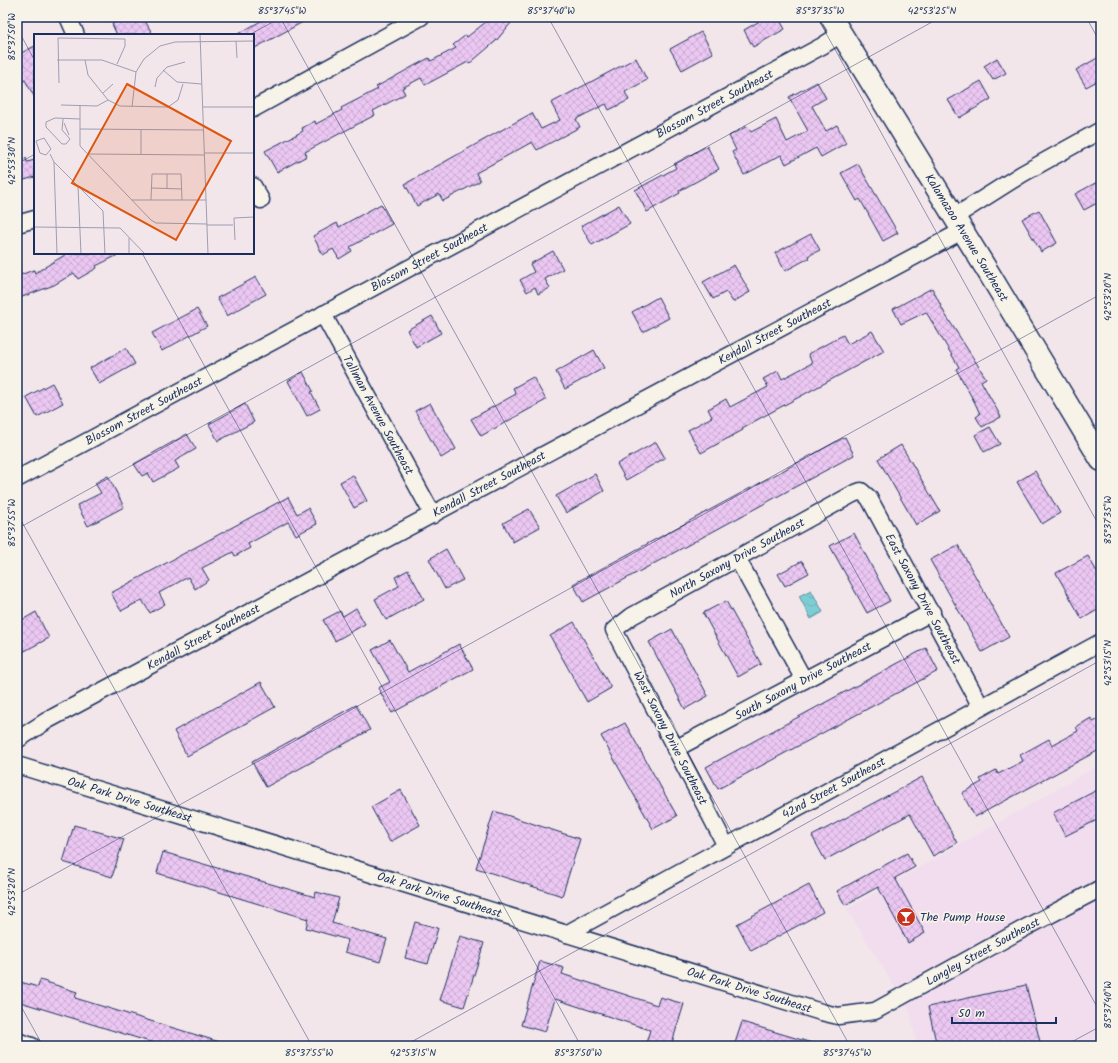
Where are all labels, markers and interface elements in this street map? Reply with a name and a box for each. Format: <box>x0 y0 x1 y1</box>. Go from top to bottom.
text: 85°37'45"W <box>258 3 306 19</box>
text: 85°37'40"W <box>527 3 575 19</box>
text: 85°37'35"W <box>796 3 845 19</box>
text: 42°53'25"N <box>908 3 956 19</box>
text: 85°37'50"W <box>4 13 20 61</box>
inset map <box>34 34 254 254</box>
street label: Blossom Street Southeast <box>652 64 777 143</box>
text: 42°53'30"N <box>4 137 20 185</box>
street label: Kalamazoo Avenue Southeast <box>920 170 1014 306</box>
street label: Blossom Street Southeast <box>367 218 492 297</box>
text: 42°53'20"N <box>1100 273 1116 321</box>
street label: Kendall Street Southeast <box>715 293 835 369</box>
street label: Tallman Avenue Southeast <box>338 352 419 479</box>
street label: Blossom Street Southeast <box>82 371 206 450</box>
street label: Kendall Street Southeast <box>429 446 549 522</box>
text: 85°37'35"W <box>1100 495 1116 544</box>
text: 85°37'55"W <box>4 499 20 547</box>
street label: North Saxony Drive Southeast <box>666 513 809 603</box>
street label: East Saxony Drive Southeast <box>880 530 966 668</box>
street label: Kendall Street Southeast <box>143 599 264 675</box>
street label: South Saxony Drive Southeast <box>731 636 875 725</box>
text: 42°53'15"N <box>1100 640 1116 686</box>
street label: West Saxony Drive Southeast <box>628 668 712 809</box>
street label: 42nd Street Southeast <box>778 752 889 824</box>
street label: Oak Park Drive Southeast <box>65 772 195 828</box>
street label: Oak Park Drive Southeast <box>375 867 505 923</box>
text: 42°53'20"N <box>4 868 20 916</box>
bar icon: The Pump House <box>895 906 917 928</box>
place label: The Pump House <box>920 908 1006 927</box>
street label: Langley Street Southeast <box>922 912 1044 991</box>
street label: Oak Park Drive Southeast <box>685 962 814 1018</box>
text: 85°37'40"W <box>1100 981 1116 1029</box>
scale bar <box>952 999 1056 1025</box>
text: 50 m <box>958 1004 985 1023</box>
text: 85°37'55"W <box>285 1045 333 1061</box>
text: 42°53'15"N <box>390 1045 436 1061</box>
text: 85°37'50"W <box>554 1045 602 1061</box>
text: 85°37'45"W <box>823 1045 871 1061</box>

